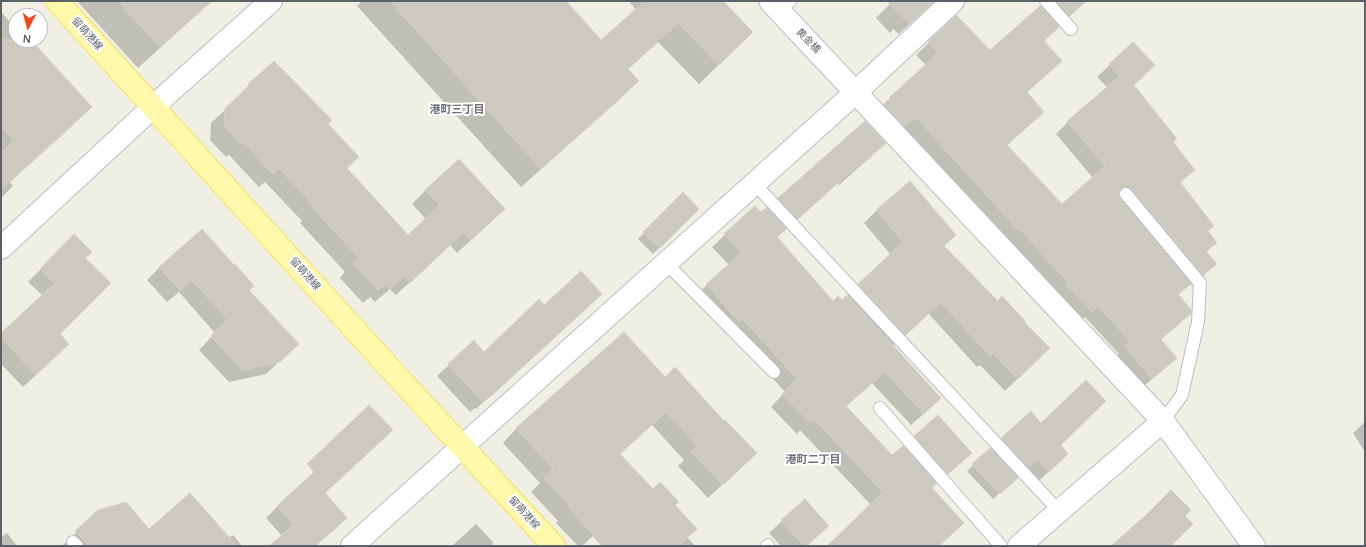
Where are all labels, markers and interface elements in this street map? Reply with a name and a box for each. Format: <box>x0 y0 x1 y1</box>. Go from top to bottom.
north arrow <box>8 8 48 48</box>
street label: 留萌港線 <box>69 15 105 53</box>
street label: 黄金橋 <box>793 26 823 56</box>
text: N <box>22 32 32 47</box>
district label: 港町三丁目 <box>430 103 484 117</box>
street label: 留萌港線 <box>287 255 323 293</box>
district label: 港町二丁目 <box>786 453 840 467</box>
street label: 留萌港線 <box>506 494 542 532</box>

